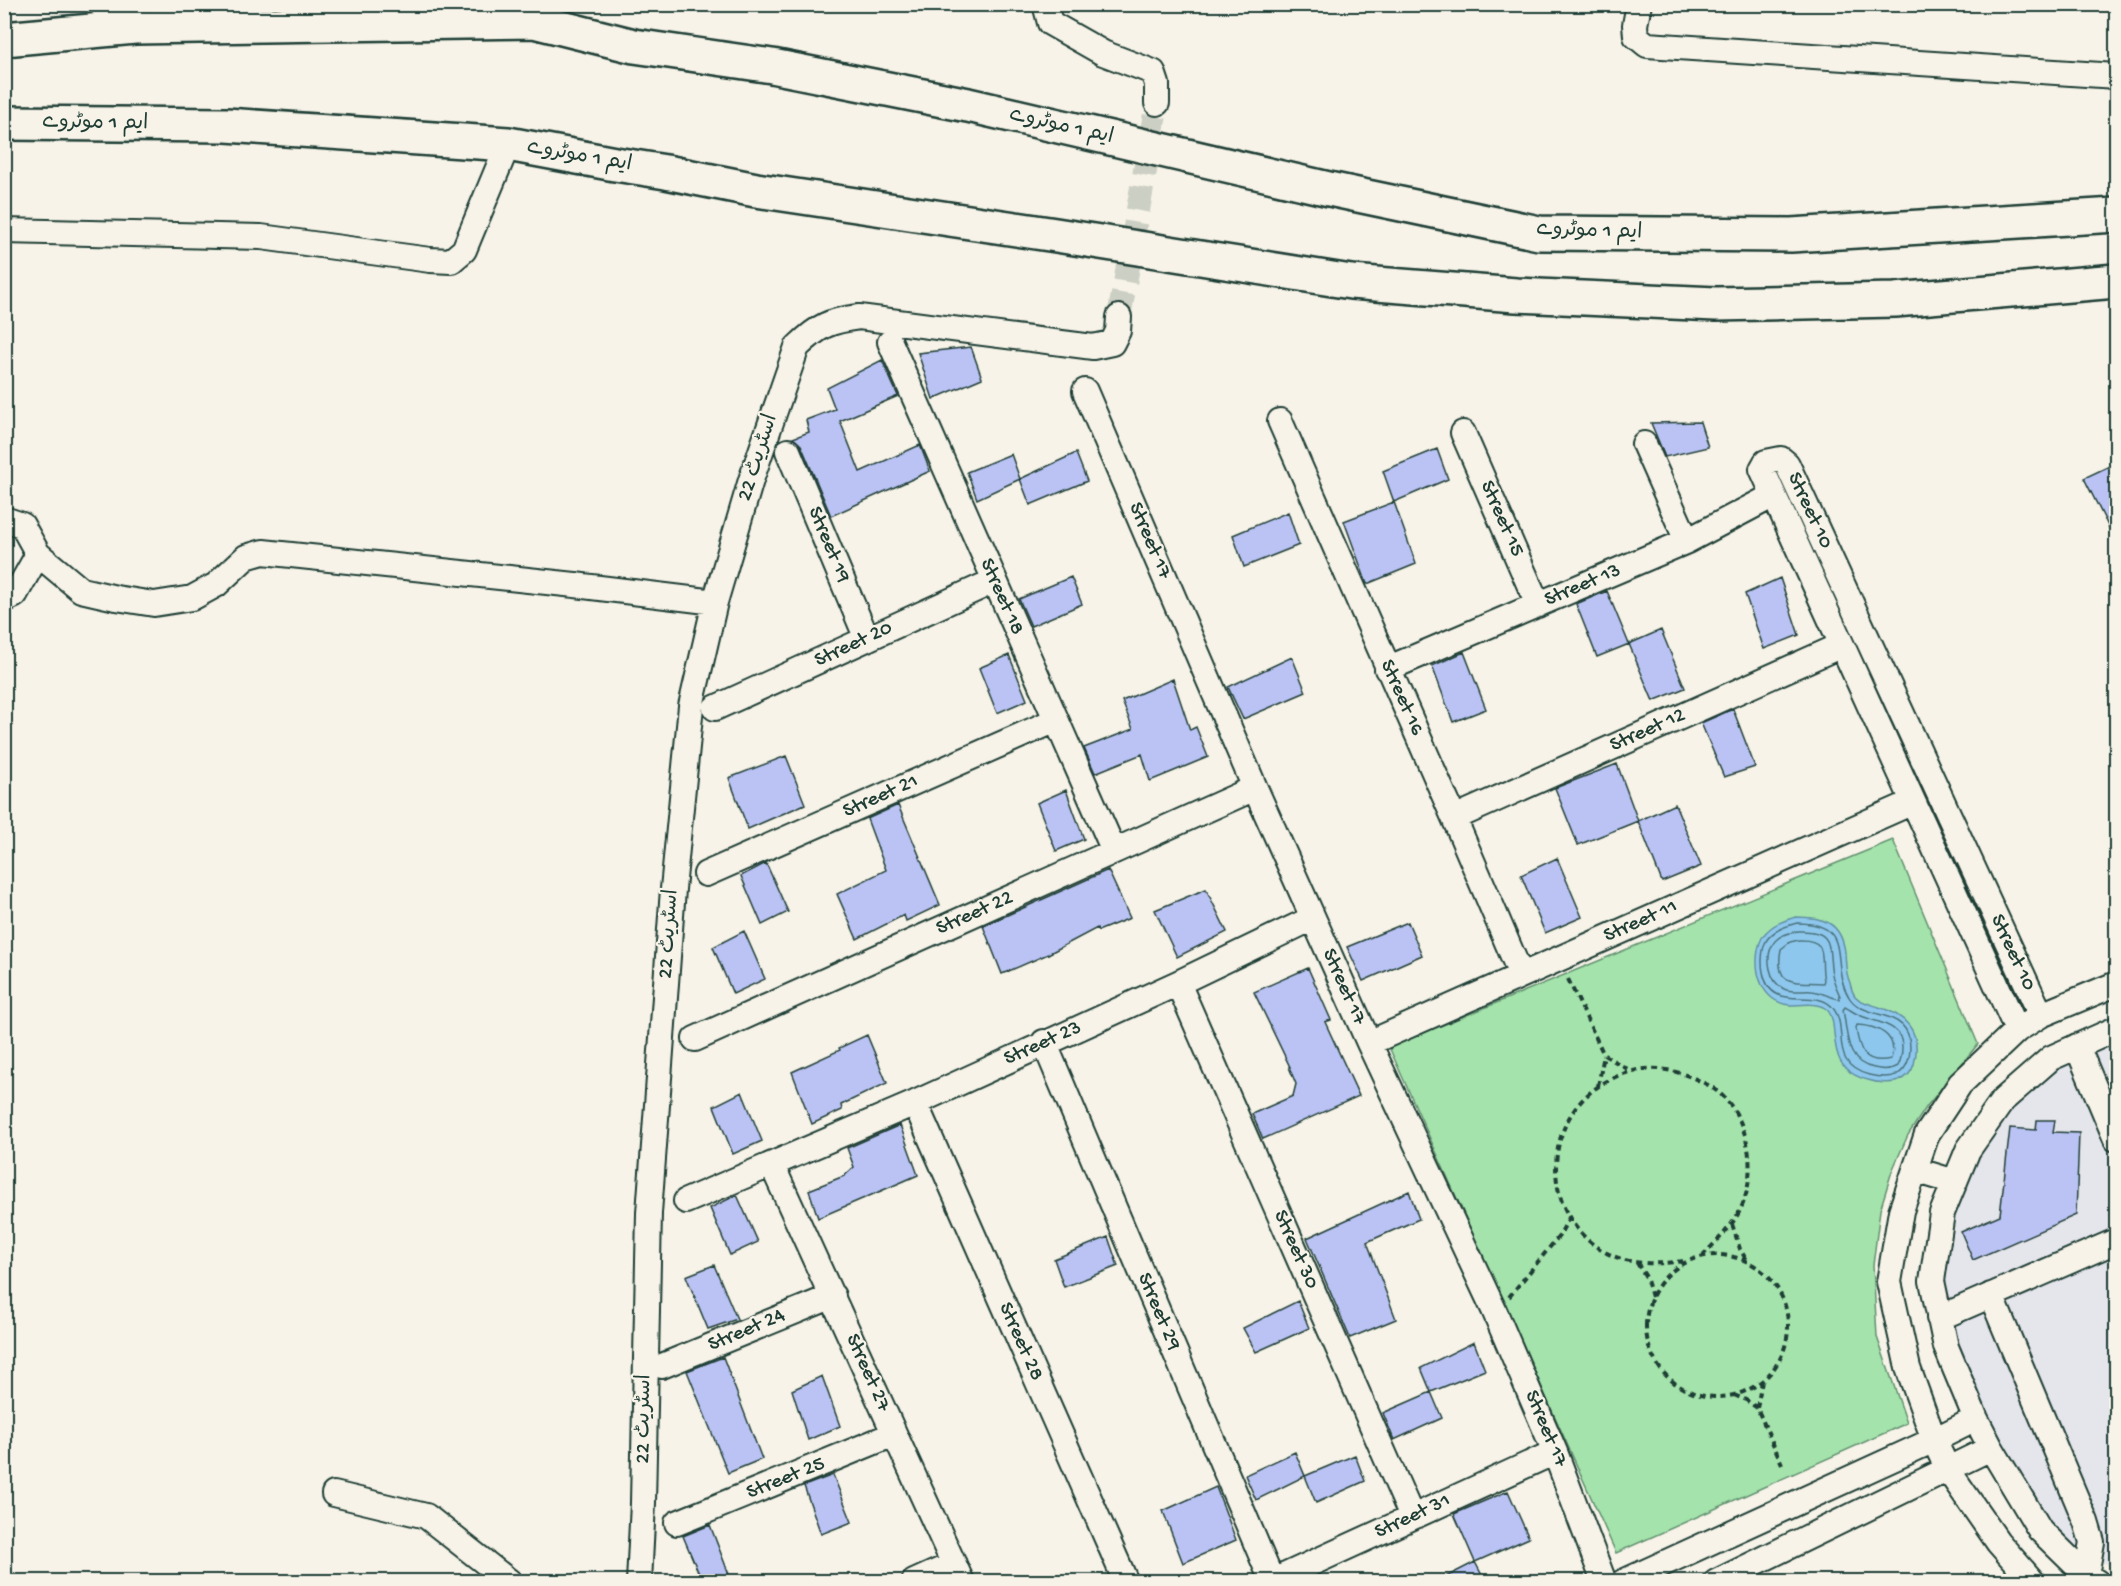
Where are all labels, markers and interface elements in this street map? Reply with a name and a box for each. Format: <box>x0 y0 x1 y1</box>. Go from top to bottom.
street label: ایم 1 موٹروے <box>1006 103 1116 151</box>
street label: ایم 1 موٹروے <box>42 111 148 137</box>
street label: ایم 1 موٹروے <box>524 135 634 179</box>
street label: ایم 1 موٹروے <box>1535 218 1643 246</box>
street label: اسٹریٹ 22 <box>733 412 785 504</box>
street label: Street 10 <box>1780 469 1838 553</box>
street label: Street 15 <box>1473 477 1529 561</box>
street label: Street 17 <box>1122 499 1177 584</box>
street label: Street 19 <box>801 503 855 587</box>
street label: Street 18 <box>973 555 1029 639</box>
street label: Street 13 <box>1541 559 1625 613</box>
street label: Street 20 <box>811 616 897 674</box>
street label: Street 16 <box>1373 656 1429 740</box>
street label: Street 12 <box>1606 703 1690 759</box>
street label: Street 21 <box>839 769 923 825</box>
street label: Street 22 <box>933 886 1017 942</box>
street label: اسٹریٹ 22 <box>654 888 686 980</box>
street label: Street 11 <box>1600 895 1682 949</box>
street label: Street 10 <box>1983 911 2041 995</box>
street label: Street 17 <box>1315 945 1371 1030</box>
street label: Street 23 <box>1000 1016 1086 1072</box>
street label: Street 30 <box>1267 1207 1323 1293</box>
street label: Street 29 <box>1131 1269 1186 1355</box>
street label: Street 28 <box>992 1299 1048 1385</box>
street label: Street 24 <box>705 1304 789 1358</box>
street label: Street 27 <box>839 1330 896 1417</box>
street label: اسٹریٹ 22 <box>632 1374 658 1464</box>
street label: Street 17 <box>1518 1387 1573 1472</box>
street label: Street 25 <box>743 1452 829 1506</box>
street label: Street 31 <box>1371 1489 1455 1545</box>

